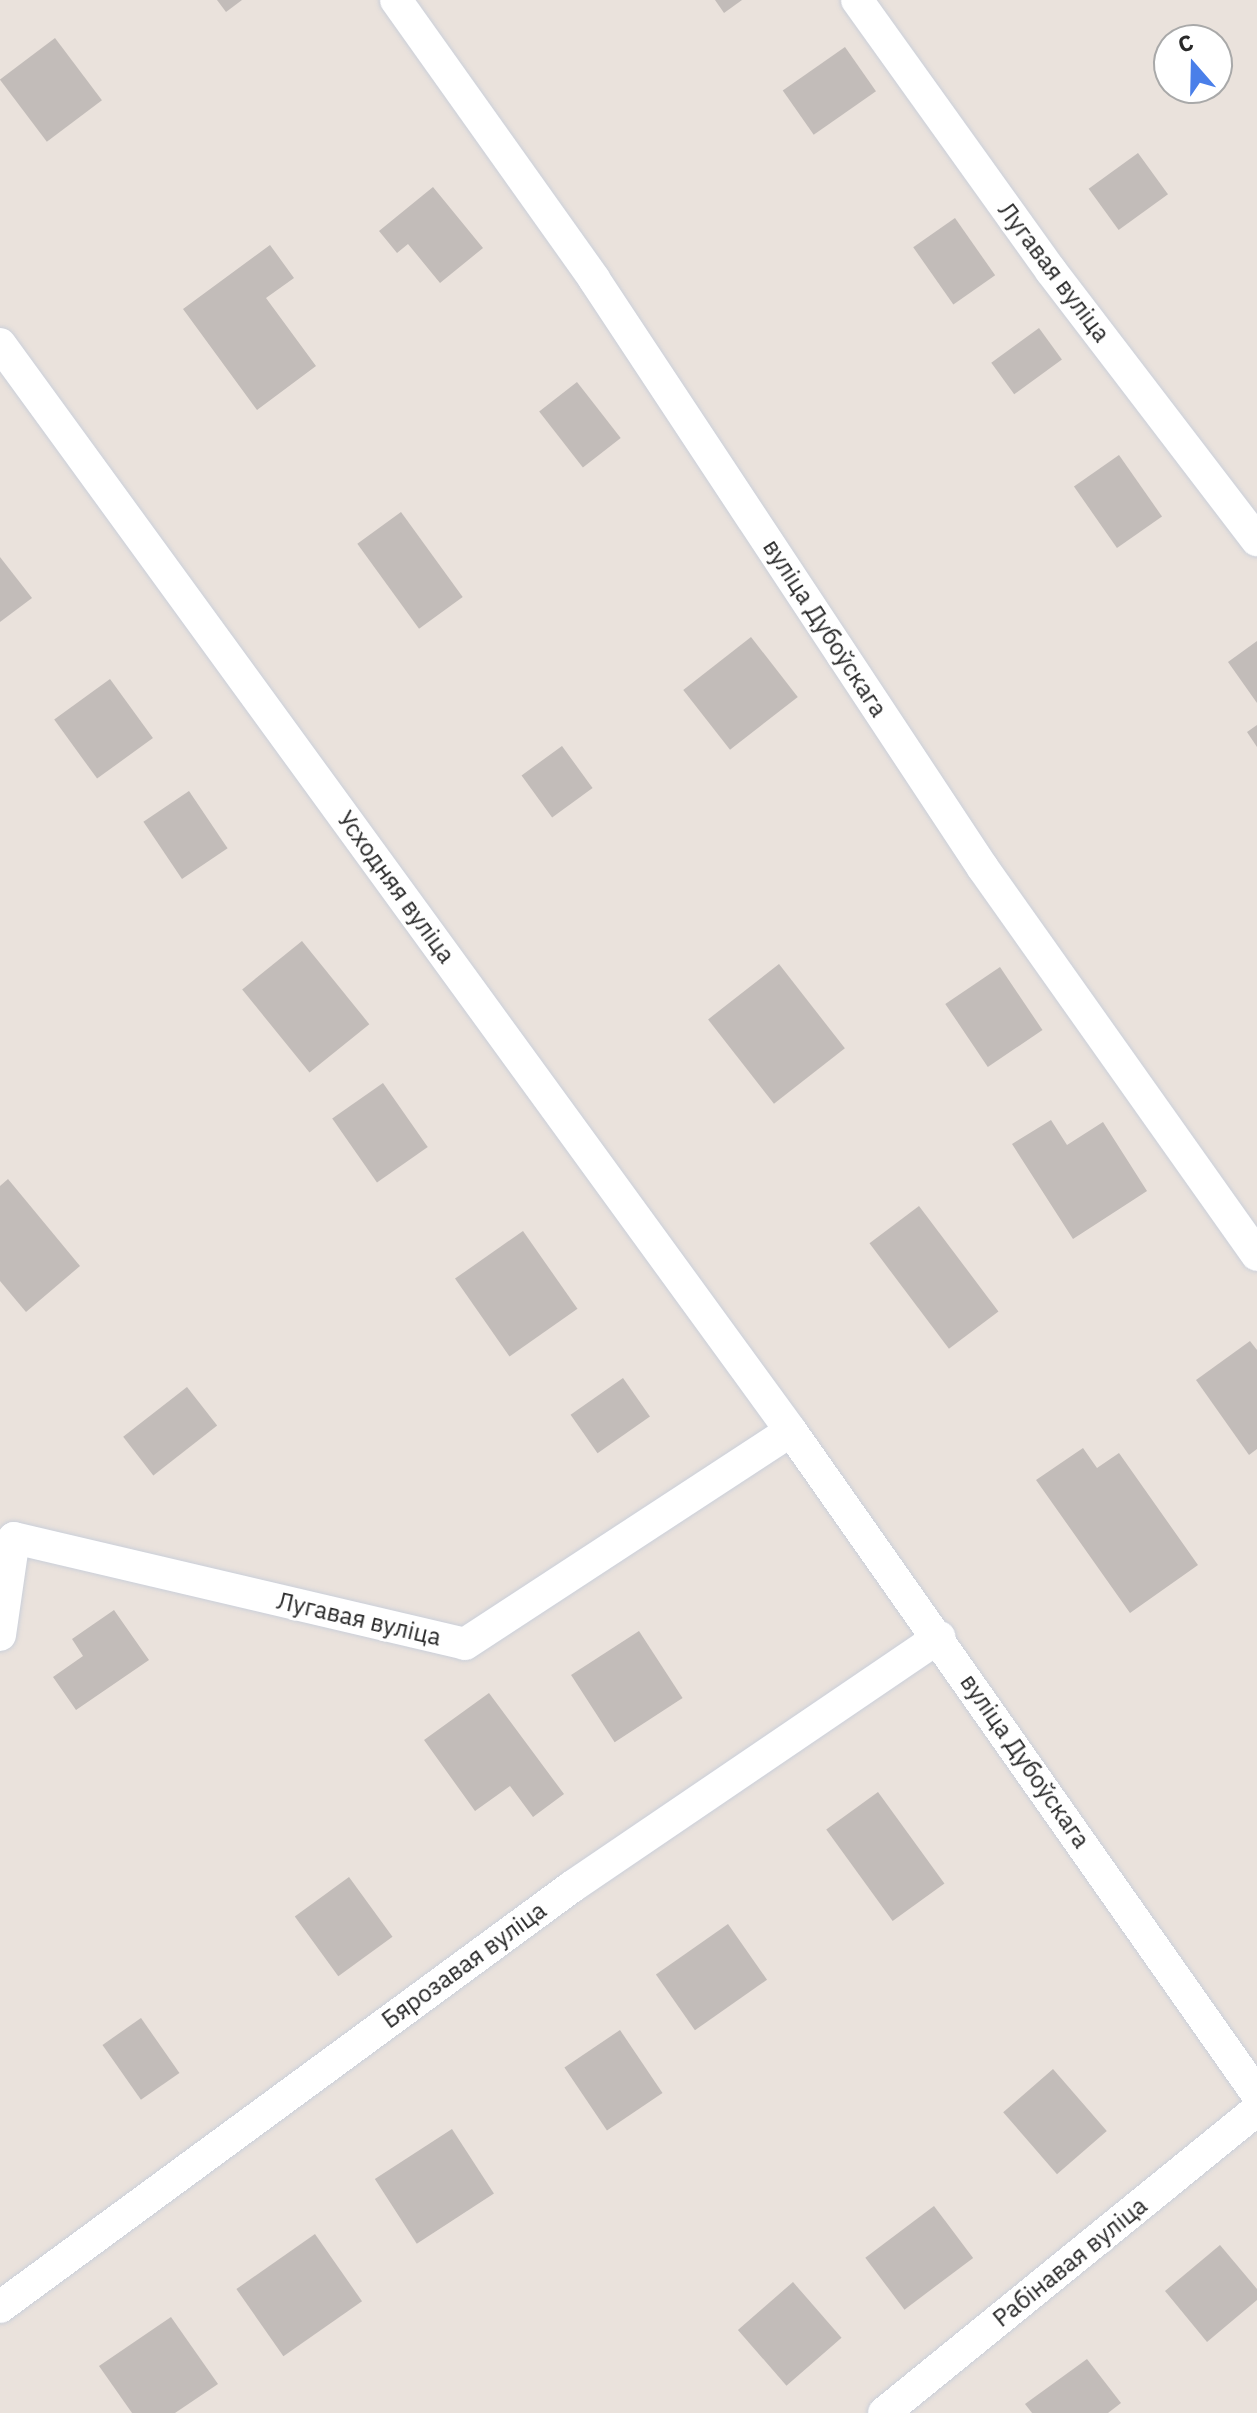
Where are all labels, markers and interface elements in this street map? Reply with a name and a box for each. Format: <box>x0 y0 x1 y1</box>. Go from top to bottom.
north arrow <box>1153 24 1233 104</box>
text: С <box>1174 27 1197 59</box>
street label: Лугавая вуліца <box>992 196 1116 348</box>
street label: вуліца Дубоўскага <box>757 534 893 722</box>
street label: Усходняя вуліца <box>331 805 461 969</box>
street label: Лугавая вуліца <box>274 1586 444 1652</box>
street label: вуліца Дубоўскага <box>954 1668 1096 1854</box>
street label: Бярозавая вуліца <box>376 1896 552 2034</box>
street label: Рабінавая вуліца <box>987 2191 1153 2333</box>

